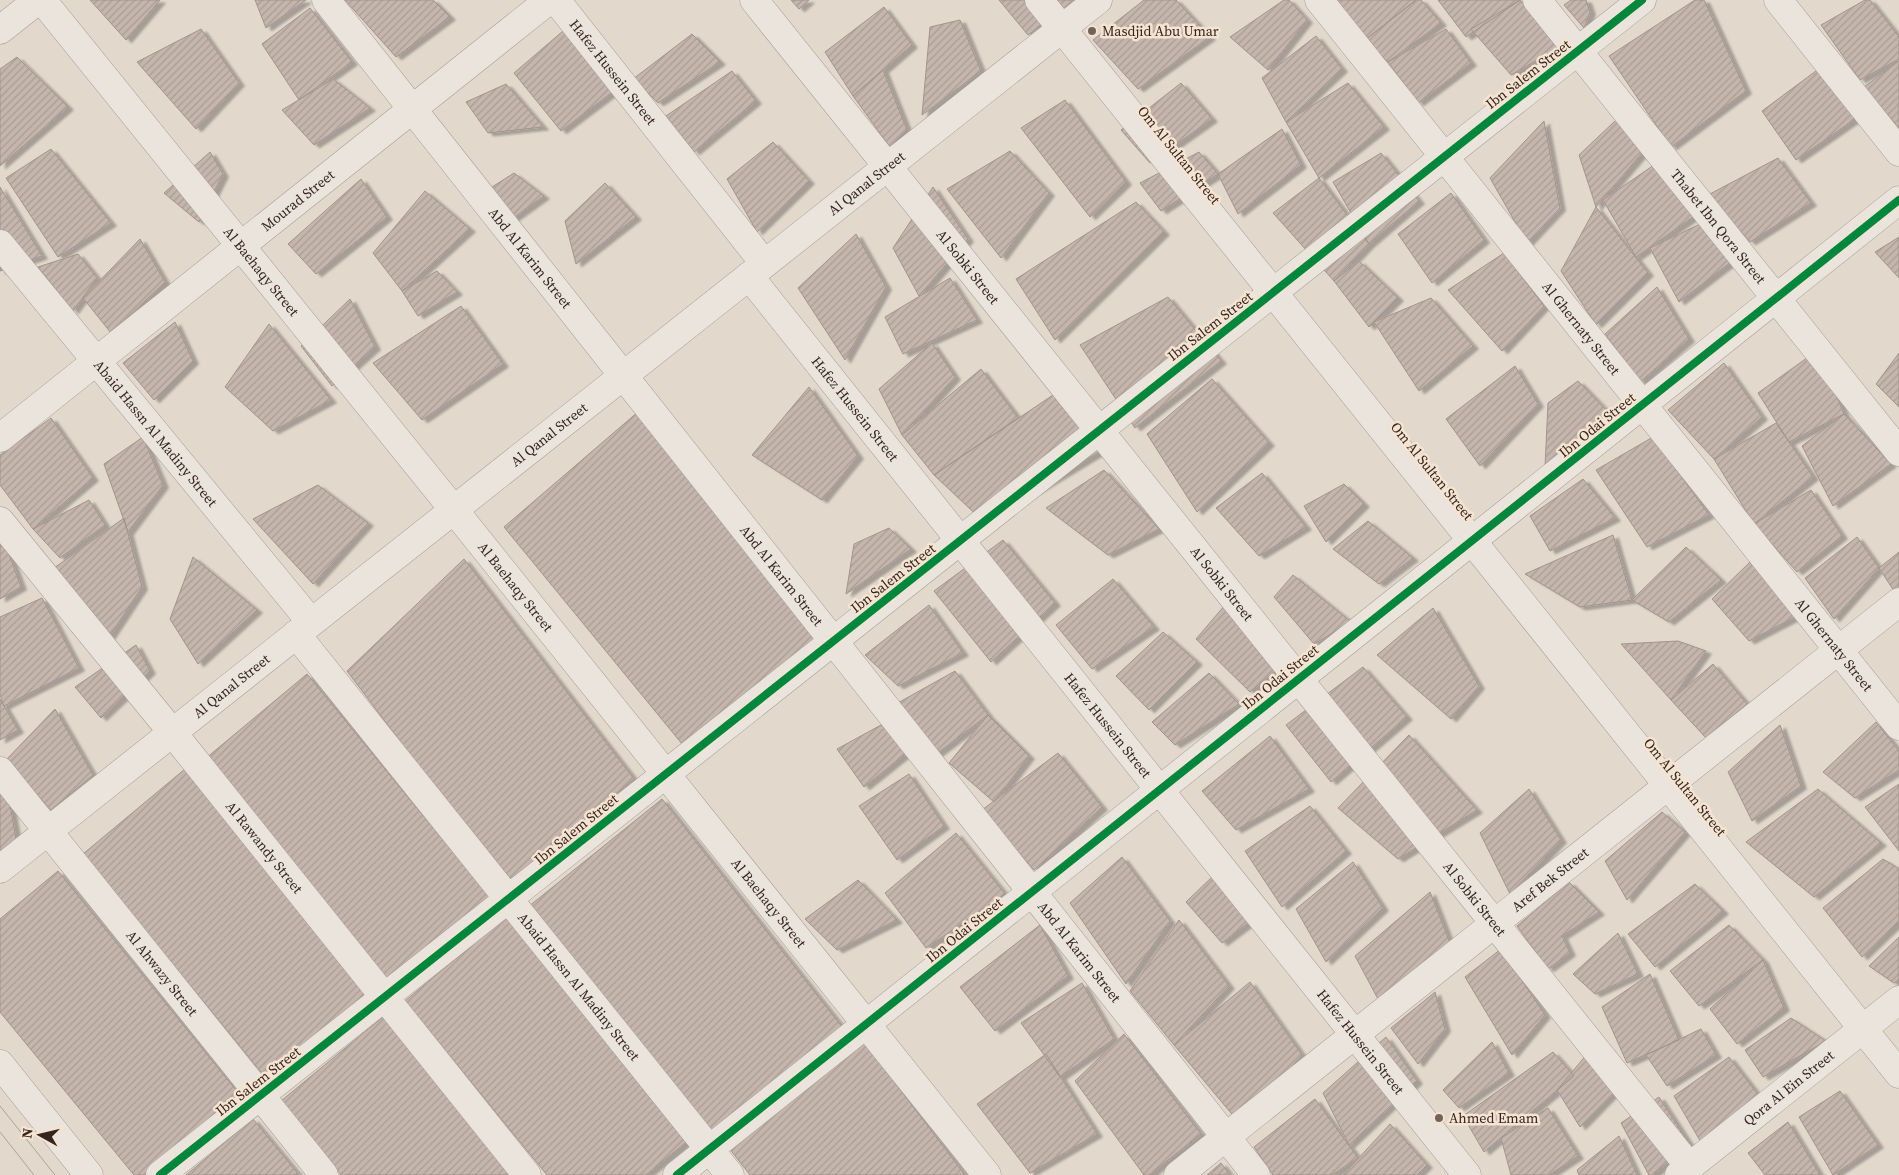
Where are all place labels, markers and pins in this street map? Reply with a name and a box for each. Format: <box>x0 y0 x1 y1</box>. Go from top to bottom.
place label: Masdjid Abu Umar <box>1102 21 1219 41</box>
marker: Masdjid Abu Umar <box>1086 25 1098 37</box>
place label: Ahmed Emam <box>1449 1108 1539 1128</box>
marker: Ahmed Emam <box>1433 1112 1445 1124</box>

